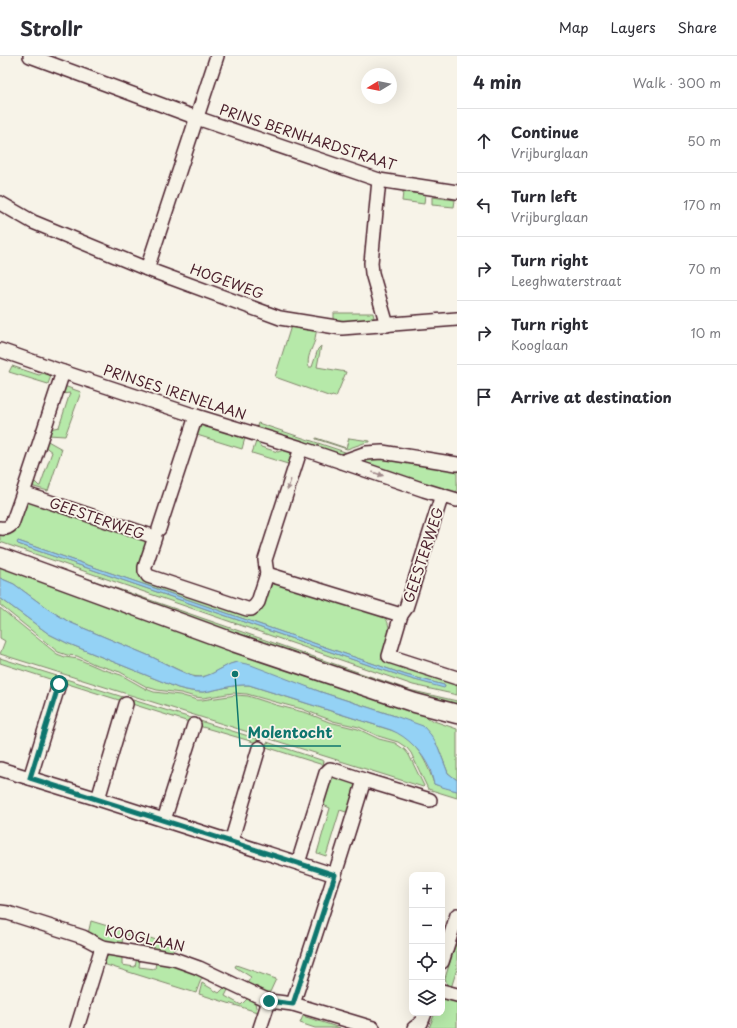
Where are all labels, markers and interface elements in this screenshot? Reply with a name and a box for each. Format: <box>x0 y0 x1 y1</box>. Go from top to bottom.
text: Strollr <box>20 14 83 42</box>
text: Map <box>559 17 589 38</box>
text: Layers <box>611 17 656 38</box>
text: Share <box>678 17 717 38</box>
north arrow <box>361 68 397 104</box>
text: 4 min <box>473 69 521 95</box>
text: Walk · 300 m <box>633 73 721 92</box>
street label: PRINS BERNHARDSTRAAT <box>217 98 399 176</box>
text: Continue <box>511 120 579 143</box>
icon: ahead <box>473 130 495 152</box>
text: 50 m <box>687 131 721 150</box>
text: Vrijburglaan <box>511 143 588 162</box>
text: Turn left <box>511 184 577 207</box>
icon: left <box>473 194 495 216</box>
text: 170 m <box>683 195 721 214</box>
text: Vrijburglaan <box>511 207 588 226</box>
text: Turn right <box>511 248 588 271</box>
street label: HOGEWEG <box>187 258 267 304</box>
icon: right <box>473 258 495 280</box>
text: 70 m <box>688 259 721 278</box>
text: Leeghwaterstraat <box>511 271 621 290</box>
text: Turn right <box>511 312 588 335</box>
icon: right <box>473 322 495 344</box>
text: 10 m <box>691 323 721 342</box>
text: Kooglaan <box>511 335 568 354</box>
street label: PRINSES IRENELAAN <box>101 359 249 425</box>
text: Arrive at destination <box>511 385 672 408</box>
icon: arrive <box>473 386 495 408</box>
one-way arrow <box>373 472 385 478</box>
one-way arrow <box>286 480 292 492</box>
street label: GEESTERWEG <box>46 492 148 544</box>
street label: GEESTERWEG <box>398 504 448 606</box>
route start <box>50 675 68 693</box>
callout: Molentocht <box>240 719 341 746</box>
text: Molentocht <box>247 720 333 743</box>
map controls <box>409 872 445 1016</box>
button: + <box>409 872 445 908</box>
button: − <box>409 908 445 944</box>
street label: KOOGLAAN <box>103 919 187 957</box>
button: locate <box>409 944 445 980</box>
button: layers <box>409 980 445 1016</box>
route end <box>260 992 278 1010</box>

